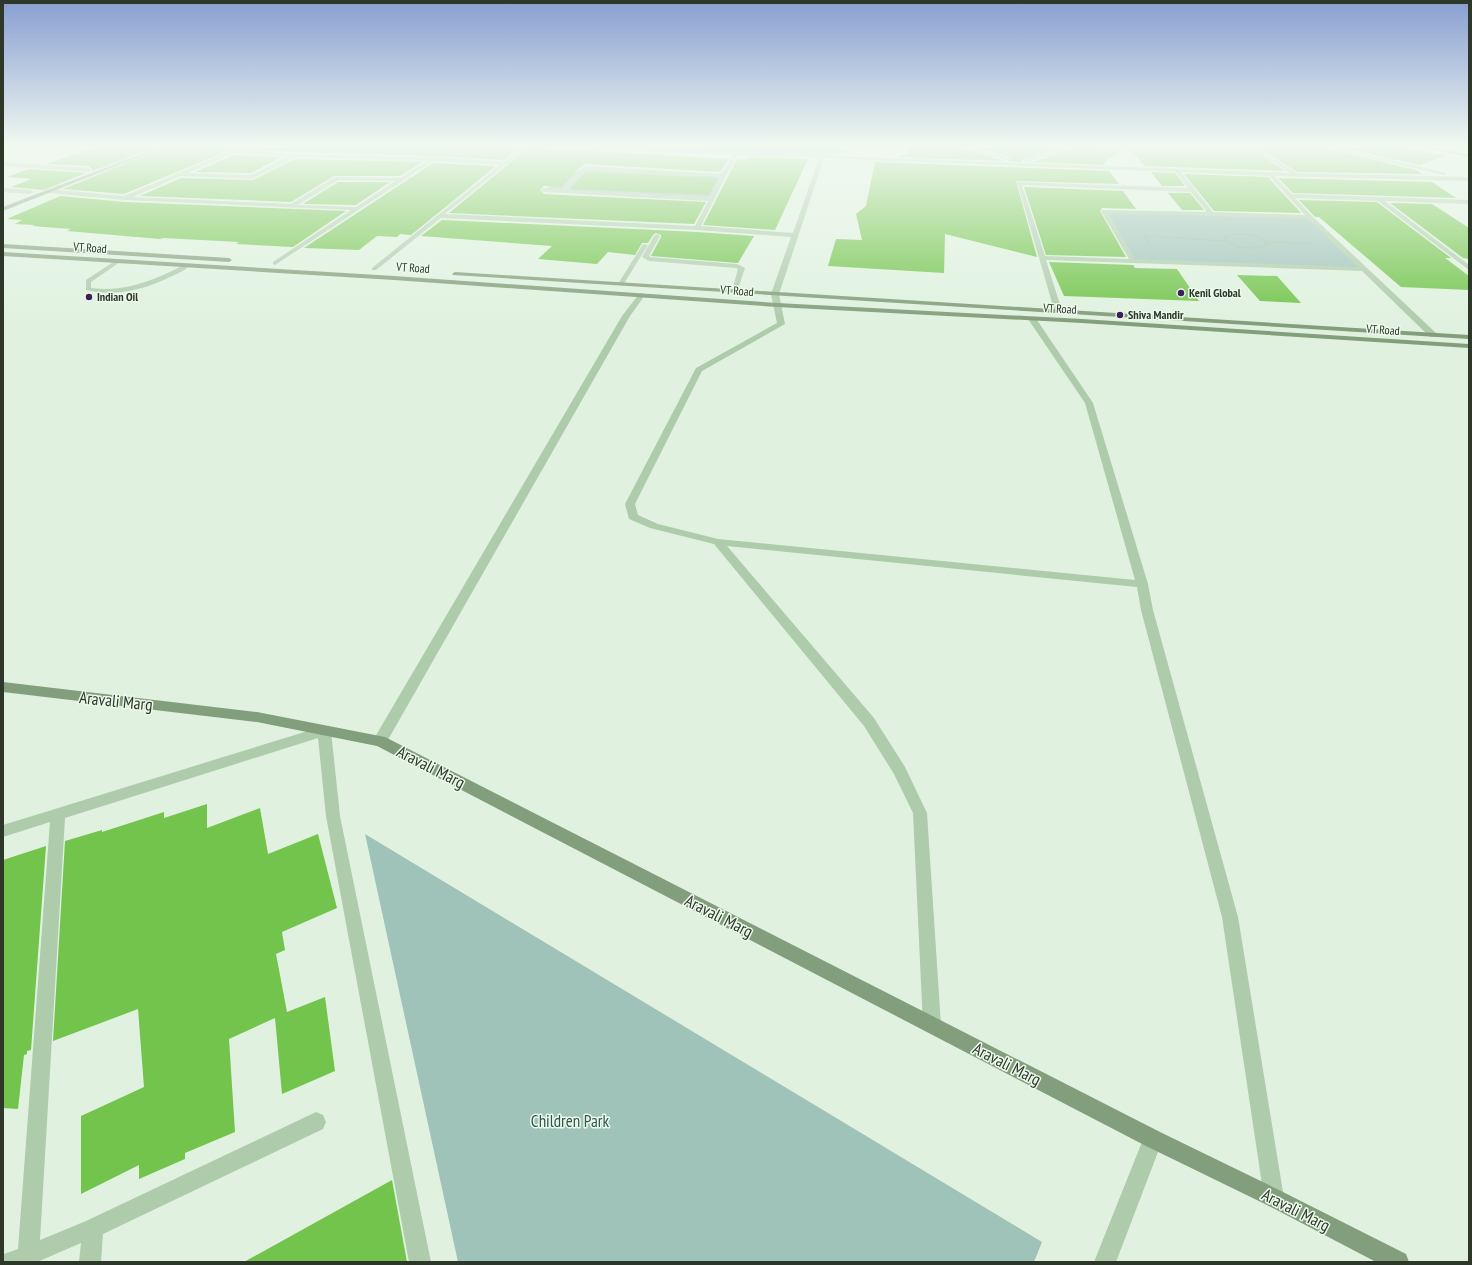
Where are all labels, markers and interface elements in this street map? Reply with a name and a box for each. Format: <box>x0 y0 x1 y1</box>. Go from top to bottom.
street label: VT Road <box>72 239 107 256</box>
street label: VT Road <box>395 259 430 276</box>
street label: VT Road <box>719 282 754 299</box>
place label: Kenil Global <box>1189 285 1241 300</box>
marker: Kenil Global <box>1176 288 1186 298</box>
place label: Indian Oil <box>97 289 138 304</box>
marker: Indian Oil <box>84 292 94 302</box>
street label: VT Road <box>1042 300 1077 317</box>
place label: Shiva Mandir <box>1128 307 1184 322</box>
marker: Shiva Mandir <box>1115 310 1125 320</box>
street label: VT Road <box>1365 321 1400 338</box>
street label: Aravali Marg <box>78 686 154 716</box>
street label: Aravali Marg <box>393 740 469 794</box>
street label: Aravali Marg <box>681 889 757 943</box>
street label: Aravali Marg <box>969 1037 1045 1091</box>
park label: Children Park <box>531 1110 610 1132</box>
street label: Aravali Marg <box>1258 1183 1334 1237</box>

